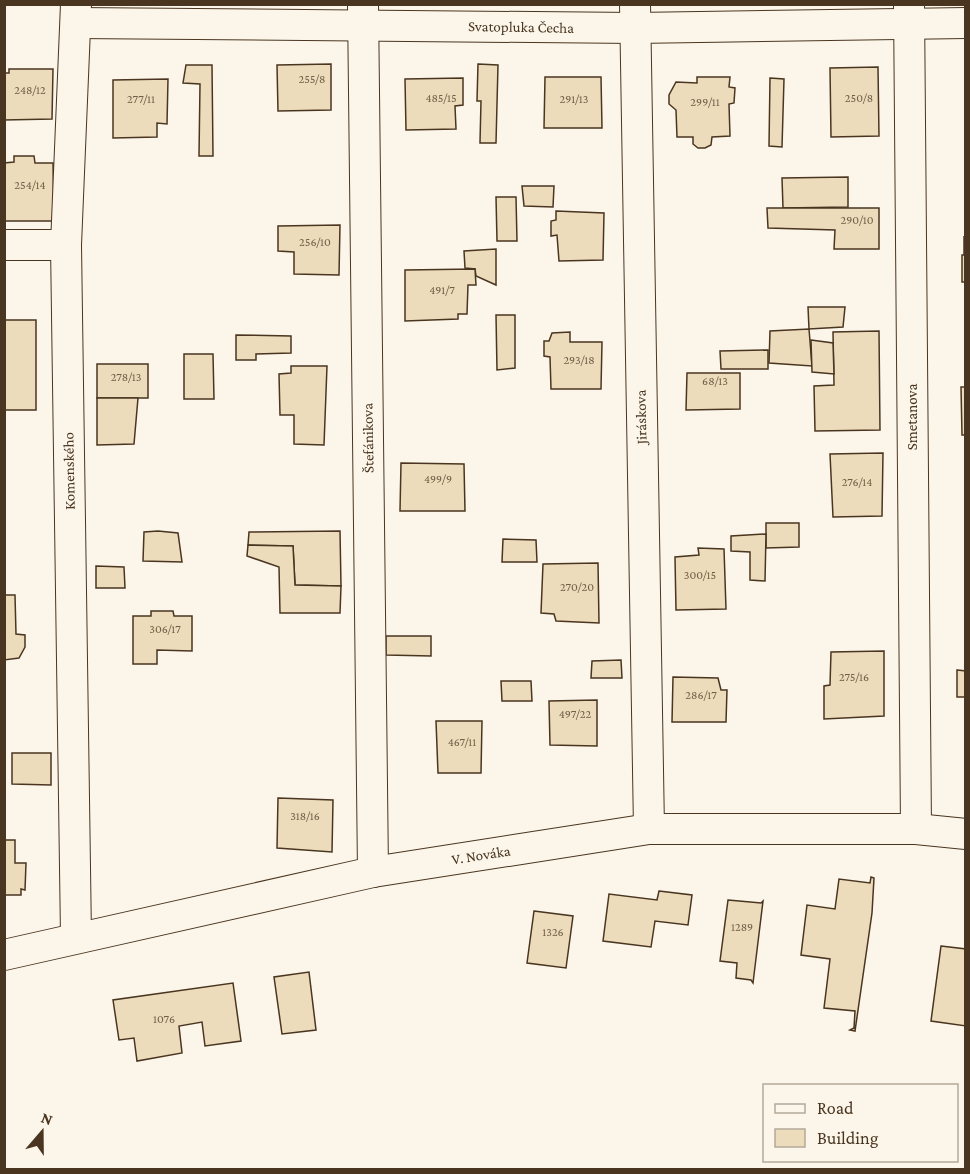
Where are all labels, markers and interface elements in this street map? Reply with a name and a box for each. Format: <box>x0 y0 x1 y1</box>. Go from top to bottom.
street label: Svatopluka Čecha <box>468 18 574 37</box>
house number: 255/8 <box>298 72 326 86</box>
house number: 248/12 <box>14 83 46 97</box>
house number: 485/15 <box>425 91 457 105</box>
house number: 250/8 <box>845 91 873 105</box>
house number: 277/11 <box>127 92 155 106</box>
house number: 291/13 <box>559 92 589 106</box>
house number: 299/11 <box>690 95 720 109</box>
house number: 254/14 <box>14 178 46 192</box>
house number: 290/10 <box>841 213 874 227</box>
house number: 256/10 <box>299 235 331 249</box>
house number: 491/7 <box>429 283 455 297</box>
house number: 293/18 <box>563 353 595 367</box>
house number: 278/13 <box>111 370 142 384</box>
house number: 68/13 <box>702 374 728 388</box>
street label: Smetanova <box>904 384 920 450</box>
street label: Jiráskova <box>633 390 651 446</box>
street label: Štefánikova <box>359 403 377 473</box>
street label: Komenského <box>60 432 78 510</box>
house number: 499/9 <box>424 472 452 486</box>
house number: 276/14 <box>842 475 872 489</box>
house number: 300/15 <box>684 568 716 582</box>
house number: 270/20 <box>560 580 594 594</box>
house number: 306/17 <box>149 622 181 636</box>
house number: 275/16 <box>839 670 869 684</box>
house number: 286/17 <box>685 688 717 702</box>
house number: 497/22 <box>559 707 591 721</box>
house number: 467/11 <box>448 735 476 749</box>
house number: 318/16 <box>290 809 320 823</box>
street label: V. Nováka <box>450 842 512 868</box>
house number: 1289 <box>731 920 753 934</box>
house number: 1326 <box>542 925 564 939</box>
house number: 1076 <box>153 1012 175 1026</box>
legend <box>763 1084 958 1162</box>
text: Road <box>817 1098 854 1118</box>
north arrow <box>12 1102 72 1162</box>
text: N <box>39 1109 55 1128</box>
text: Building <box>817 1128 879 1148</box>

